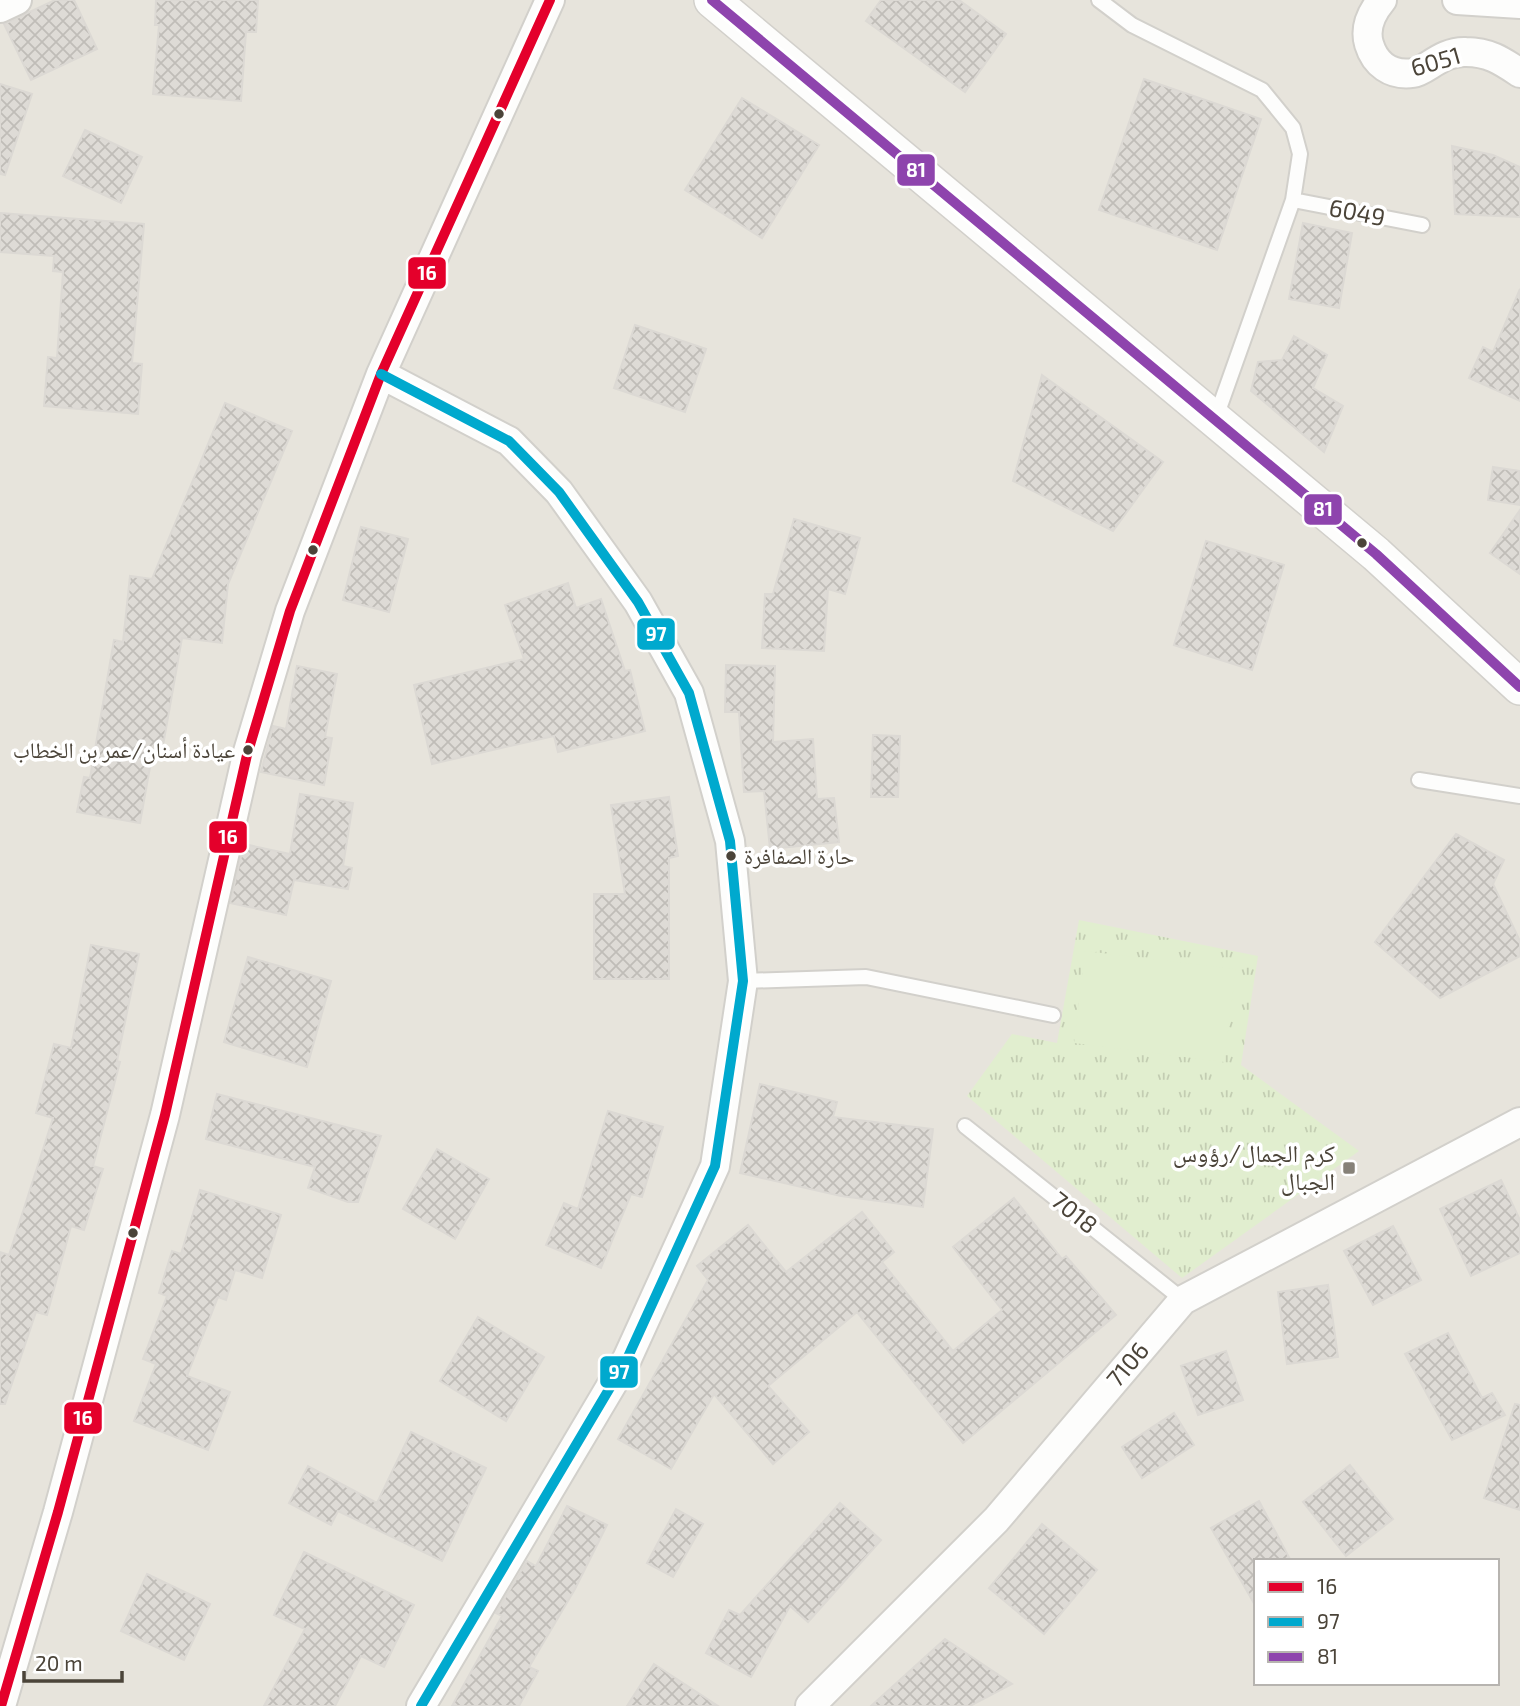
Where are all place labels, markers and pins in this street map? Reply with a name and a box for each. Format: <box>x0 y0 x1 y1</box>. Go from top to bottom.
unlabelled marker <box>492 107 506 121</box>
unlabelled marker <box>1355 536 1369 550</box>
unlabelled marker <box>306 543 320 557</box>
place label: عيادة أسنان/عمر بن الخطاب <box>13 736 235 764</box>
marker: عيادة أسنان/عمر بن الخطاب <box>241 743 255 757</box>
place label: حارة الصفافرة <box>744 842 854 869</box>
marker: حارة الصفافرة <box>724 849 738 863</box>
place label: كرم الجمال/رؤوس الجبال <box>1173 1138 1335 1196</box>
marker: كرم الجمال/رؤوس الجبال <box>1341 1160 1357 1176</box>
unlabelled marker <box>126 1226 140 1240</box>

